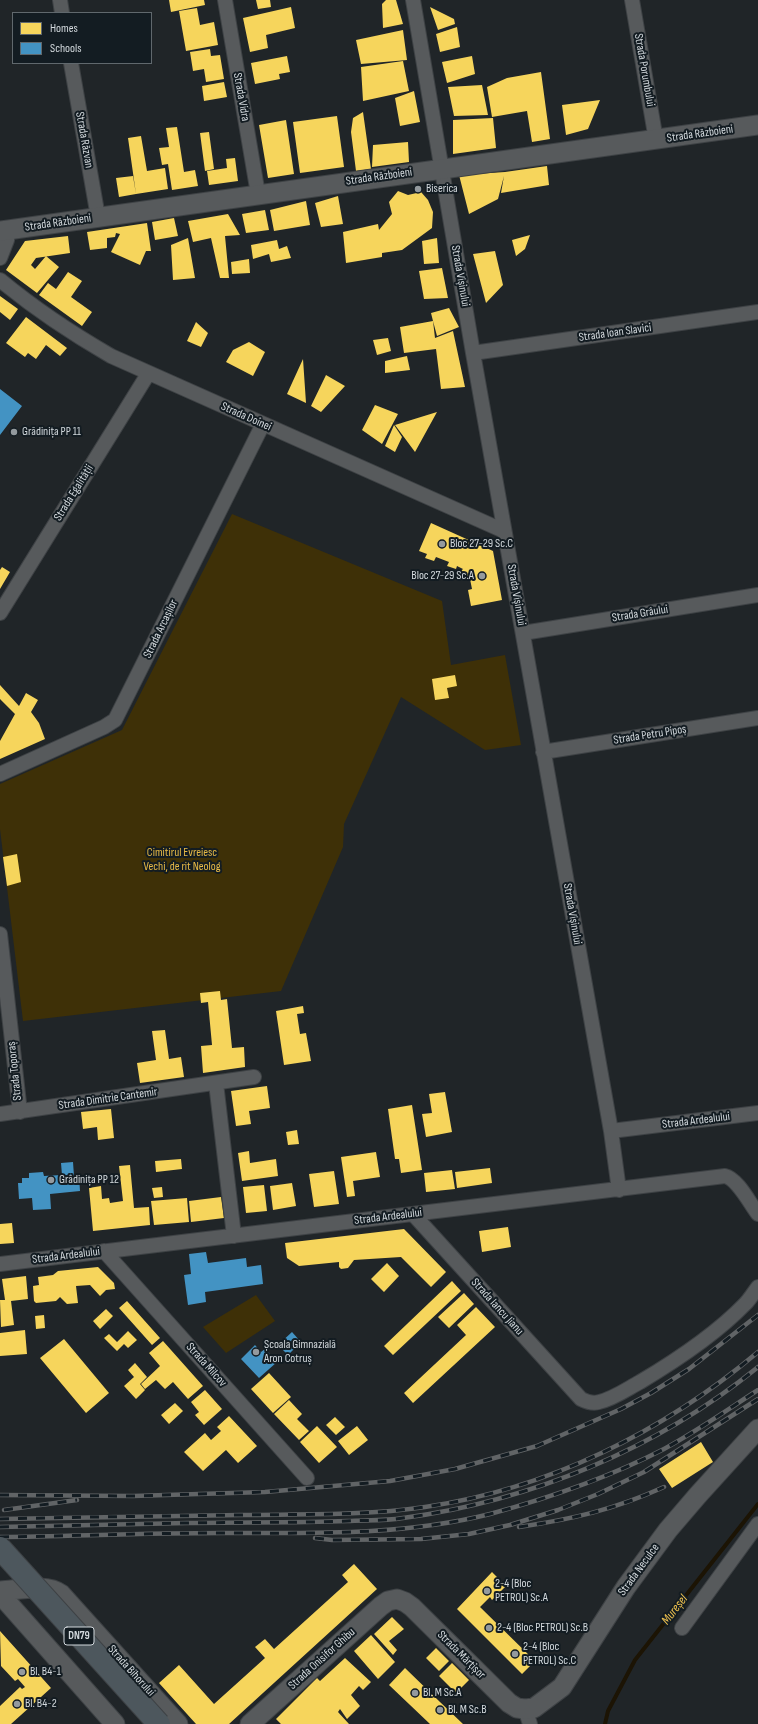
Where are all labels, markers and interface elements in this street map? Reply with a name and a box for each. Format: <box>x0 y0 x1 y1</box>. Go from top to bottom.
legend <box>12 12 152 64</box>
text: Homes <box>50 21 78 36</box>
street label: Strada Porumbului <box>630 32 658 108</box>
text: Schools <box>50 41 82 56</box>
street label: Strada Vidra <box>230 72 252 122</box>
street label: Strada Răzvan <box>72 111 96 169</box>
street label: Strada Războieni <box>666 122 734 146</box>
street label: Strada Războieni <box>345 165 413 189</box>
place label: Biserica <box>426 182 458 196</box>
marker: Biserica <box>413 184 423 194</box>
street label: Strada Războieni <box>24 211 92 235</box>
street label: Strada Vișinului <box>448 244 472 308</box>
street label: Strada Ioan Slavici <box>578 321 652 345</box>
street label: Strada Doinei <box>219 400 273 434</box>
place label: Grădinița PP 11 <box>22 425 81 439</box>
marker: Grădinița PP 11 <box>9 427 19 437</box>
street label: Strada Egalității <box>51 462 97 524</box>
place label: Bloc 27-29 Sc.C <box>450 537 513 551</box>
marker: Bloc 27-29 Sc.C <box>437 539 447 549</box>
street label: Strada Vișinului <box>504 563 528 627</box>
place label: Bloc 27-29 Sc.A <box>411 569 474 583</box>
marker: Bloc 27-29 Sc.A <box>477 571 487 581</box>
street label: Strada Arcașilor <box>141 597 181 661</box>
street label: Strada Grâului <box>611 602 669 626</box>
street label: Strada Petru Pipoș <box>613 722 687 748</box>
park label: Cimitirul Evreiesc Vechi, de rit Neolog <box>143 846 221 874</box>
street label: Strada Vișinului <box>560 882 584 946</box>
street label: Strada Toporaș <box>5 1041 25 1101</box>
street label: Strada Dimitrie Cantemir <box>58 1085 158 1113</box>
street label: Strada Ardealului <box>661 1110 731 1132</box>
place label: Grădinița PP 12 <box>59 1173 119 1187</box>
marker: Grădinița PP 12 <box>46 1175 56 1185</box>
street label: Strada Ardealului <box>353 1206 423 1228</box>
street label: Strada Ardealului <box>31 1245 101 1267</box>
street label: Strada Iancu Jianu <box>468 1276 526 1338</box>
place label: Școala Gimnazială Aron Cotruș <box>264 1338 336 1366</box>
street label: Strada Milcov <box>183 1340 229 1390</box>
marker: Școala Gimnazială Aron Cotruș <box>251 1347 261 1357</box>
street label: Strada Neculce <box>615 1541 663 1599</box>
place label: 2-4 (Bloc PETROL) Sc.A <box>495 1577 548 1605</box>
marker: 2-4 (Bloc PETROL) Sc.A <box>482 1586 492 1596</box>
water label: Mureșel <box>659 1592 691 1628</box>
place label: 2-4 (Bloc PETROL) Sc.B <box>497 1621 588 1635</box>
marker: 2-4 (Bloc PETROL) Sc.B <box>484 1623 494 1633</box>
street label: Strada Onisifor Ghibu <box>286 1625 358 1693</box>
road number: DN79 <box>64 1627 94 1645</box>
street label: Strada Mărțișor <box>434 1628 488 1682</box>
place label: 2-4 (Bloc PETROL) Sc.C <box>523 1640 576 1668</box>
street label: Strada Bihorului <box>104 1642 158 1700</box>
marker: 2-4 (Bloc PETROL) Sc.C <box>510 1649 520 1659</box>
place label: Bl. B4-1 <box>30 1665 61 1679</box>
marker: Bl. B4-1 <box>17 1667 27 1677</box>
place label: Bl. M Sc.A <box>423 1686 461 1700</box>
marker: Bl. M Sc.A <box>410 1688 420 1698</box>
place label: Bl. B4-2 <box>25 1697 57 1711</box>
marker: Bl. B4-2 <box>12 1699 22 1709</box>
place label: Bl. M Sc.B <box>448 1703 487 1717</box>
marker: Bl. M Sc.B <box>435 1705 445 1715</box>

